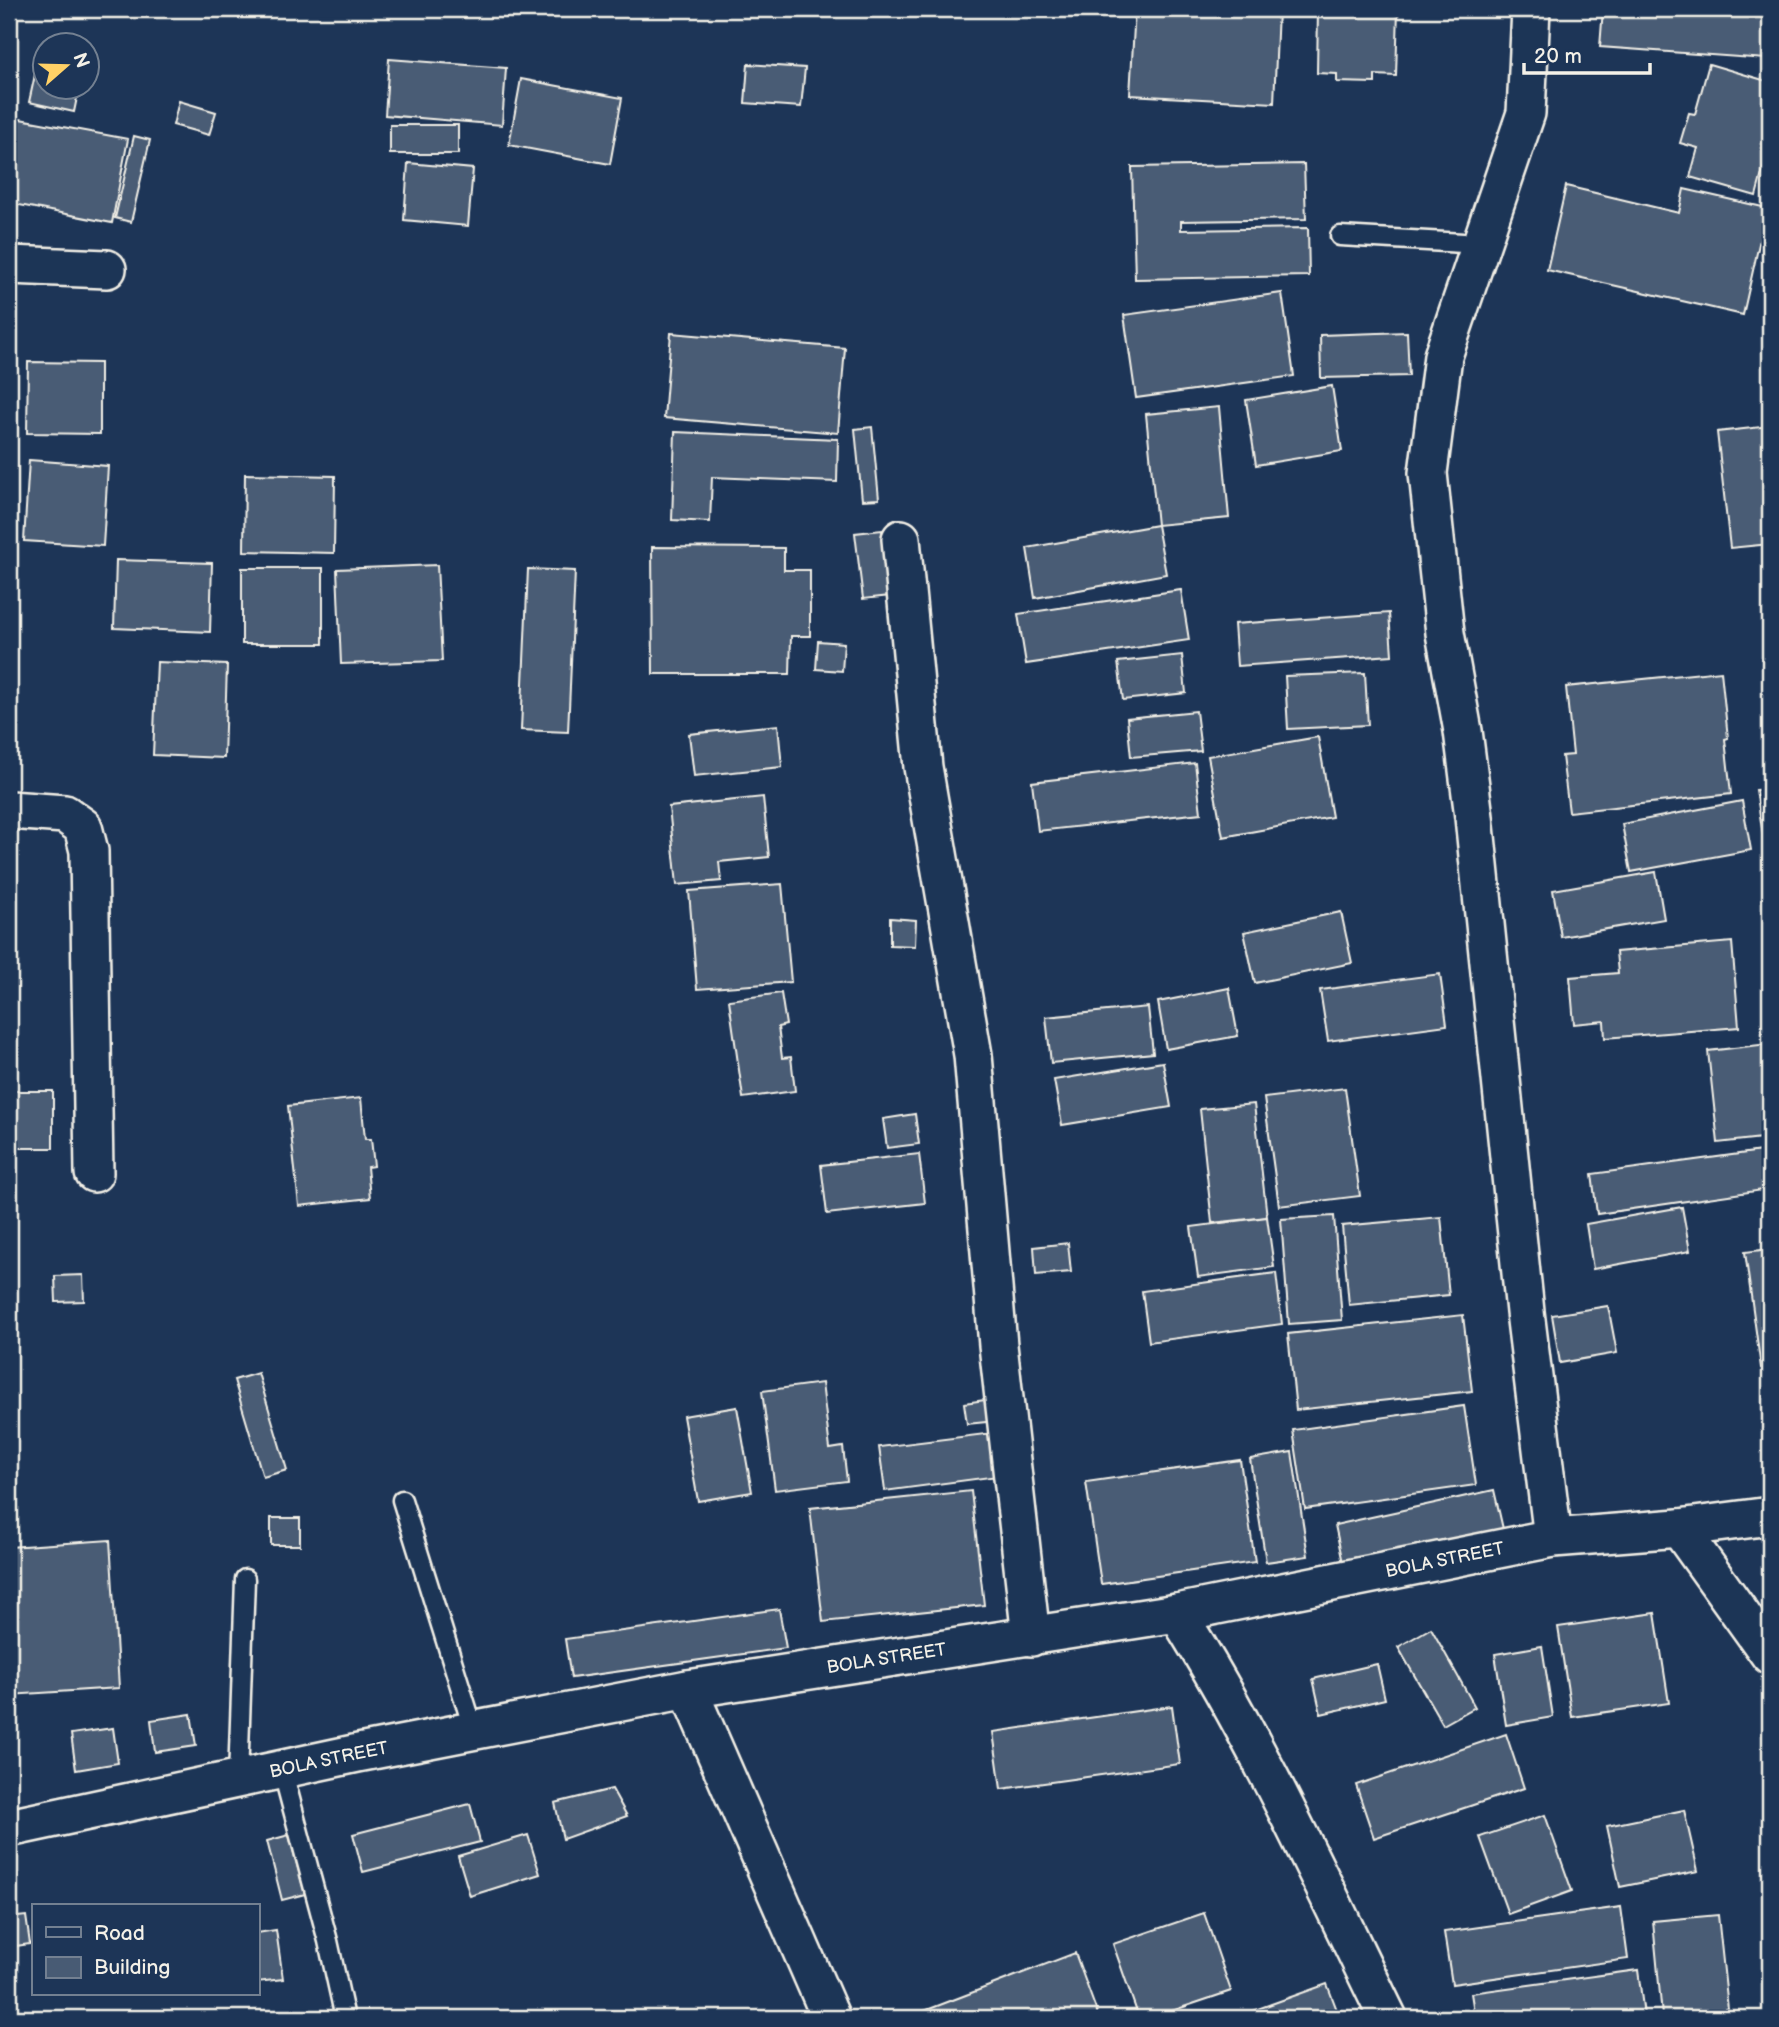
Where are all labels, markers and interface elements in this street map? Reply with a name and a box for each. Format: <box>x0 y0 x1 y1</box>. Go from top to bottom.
north arrow <box>32 32 102 102</box>
scale bar <box>1524 32 1650 76</box>
text: 20 m <box>1534 44 1582 69</box>
text: N <box>67 50 94 71</box>
street label: BOLA STREET <box>1384 1538 1506 1582</box>
street label: BOLA STREET <box>825 1639 948 1678</box>
street label: BOLA STREET <box>268 1737 390 1783</box>
legend <box>32 1904 259 1996</box>
text: Road <box>94 1921 145 1946</box>
text: Building <box>94 1955 170 1980</box>

